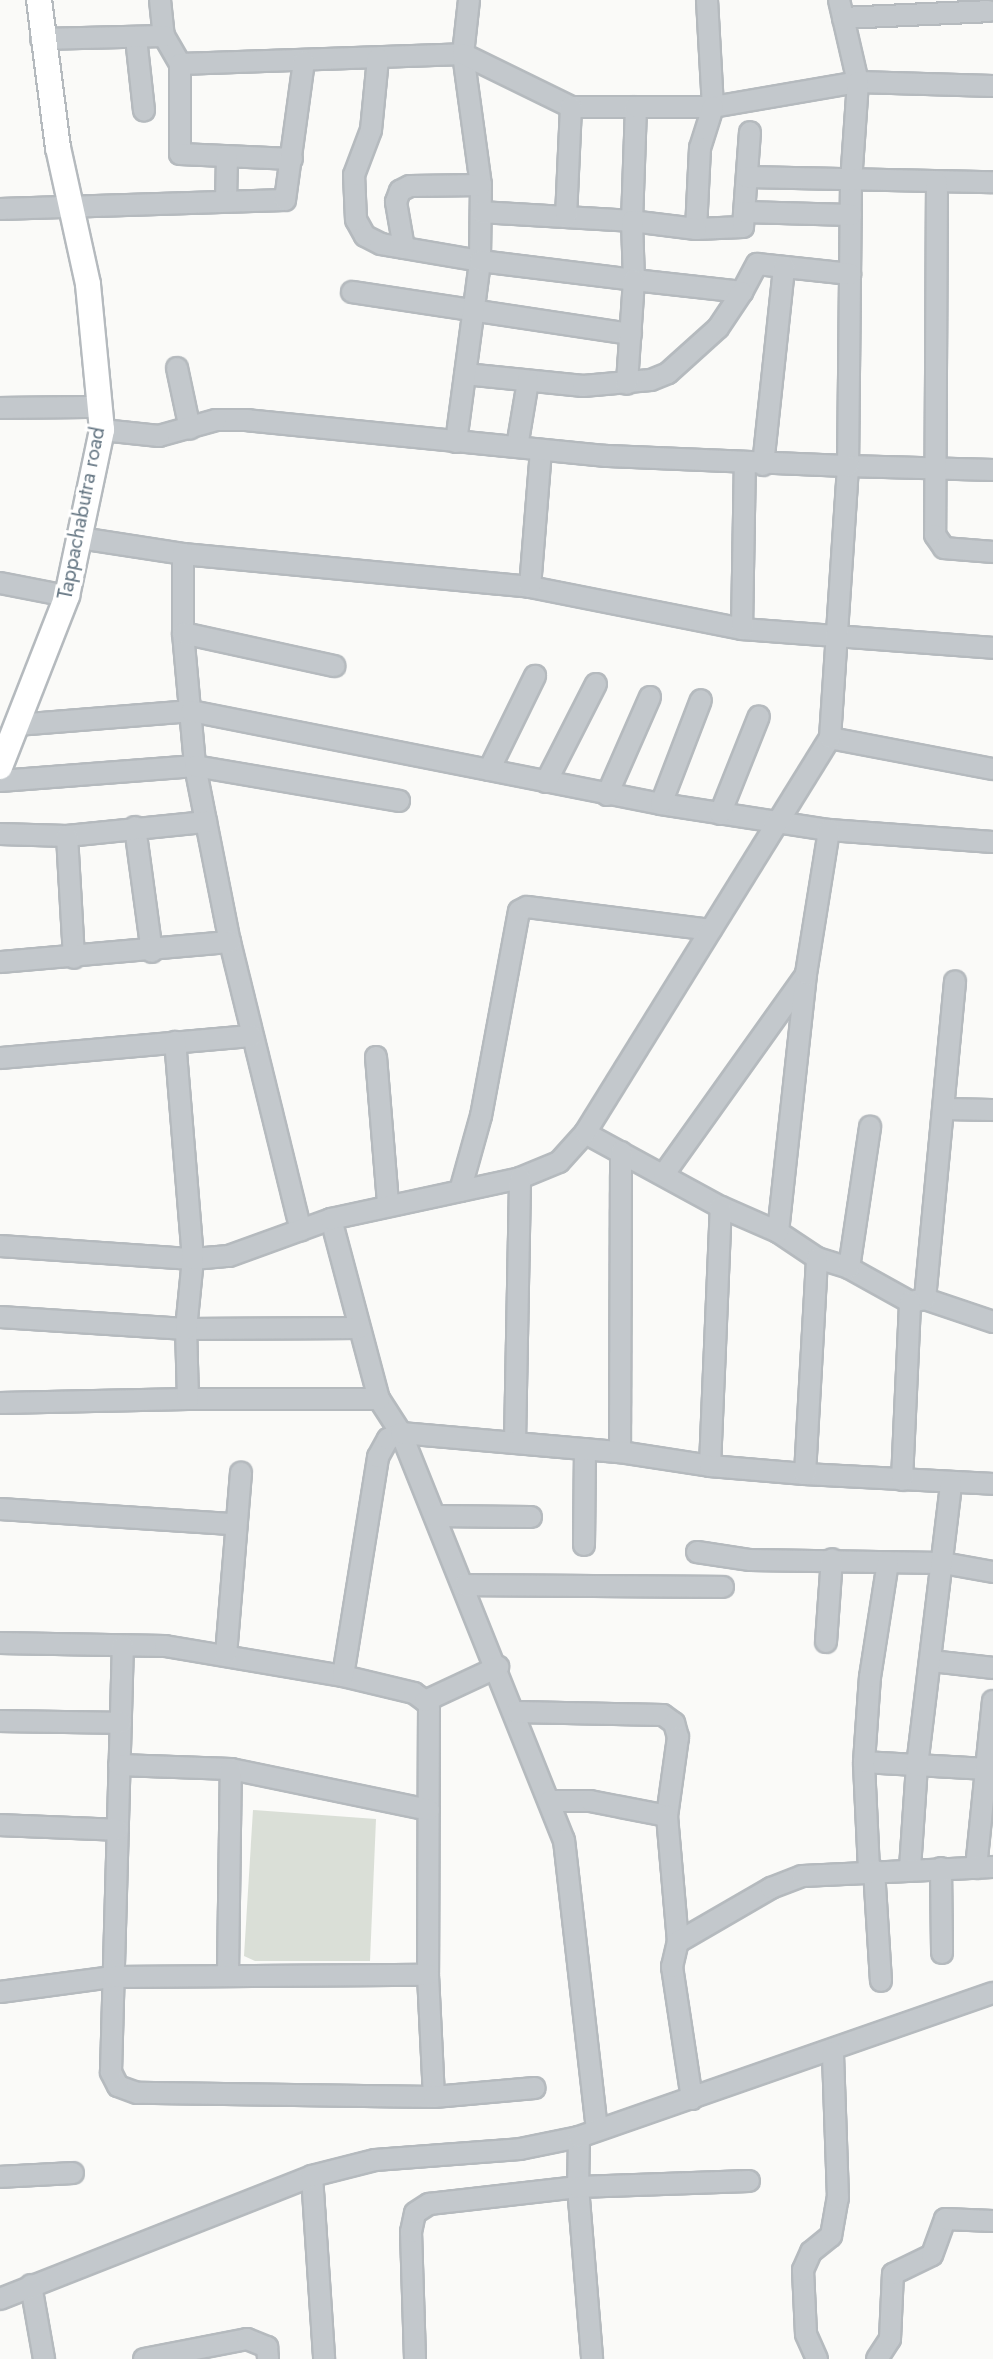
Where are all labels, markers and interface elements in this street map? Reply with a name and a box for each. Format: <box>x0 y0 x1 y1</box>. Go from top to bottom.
street label: Tappachabutra road <box>52 425 110 601</box>

